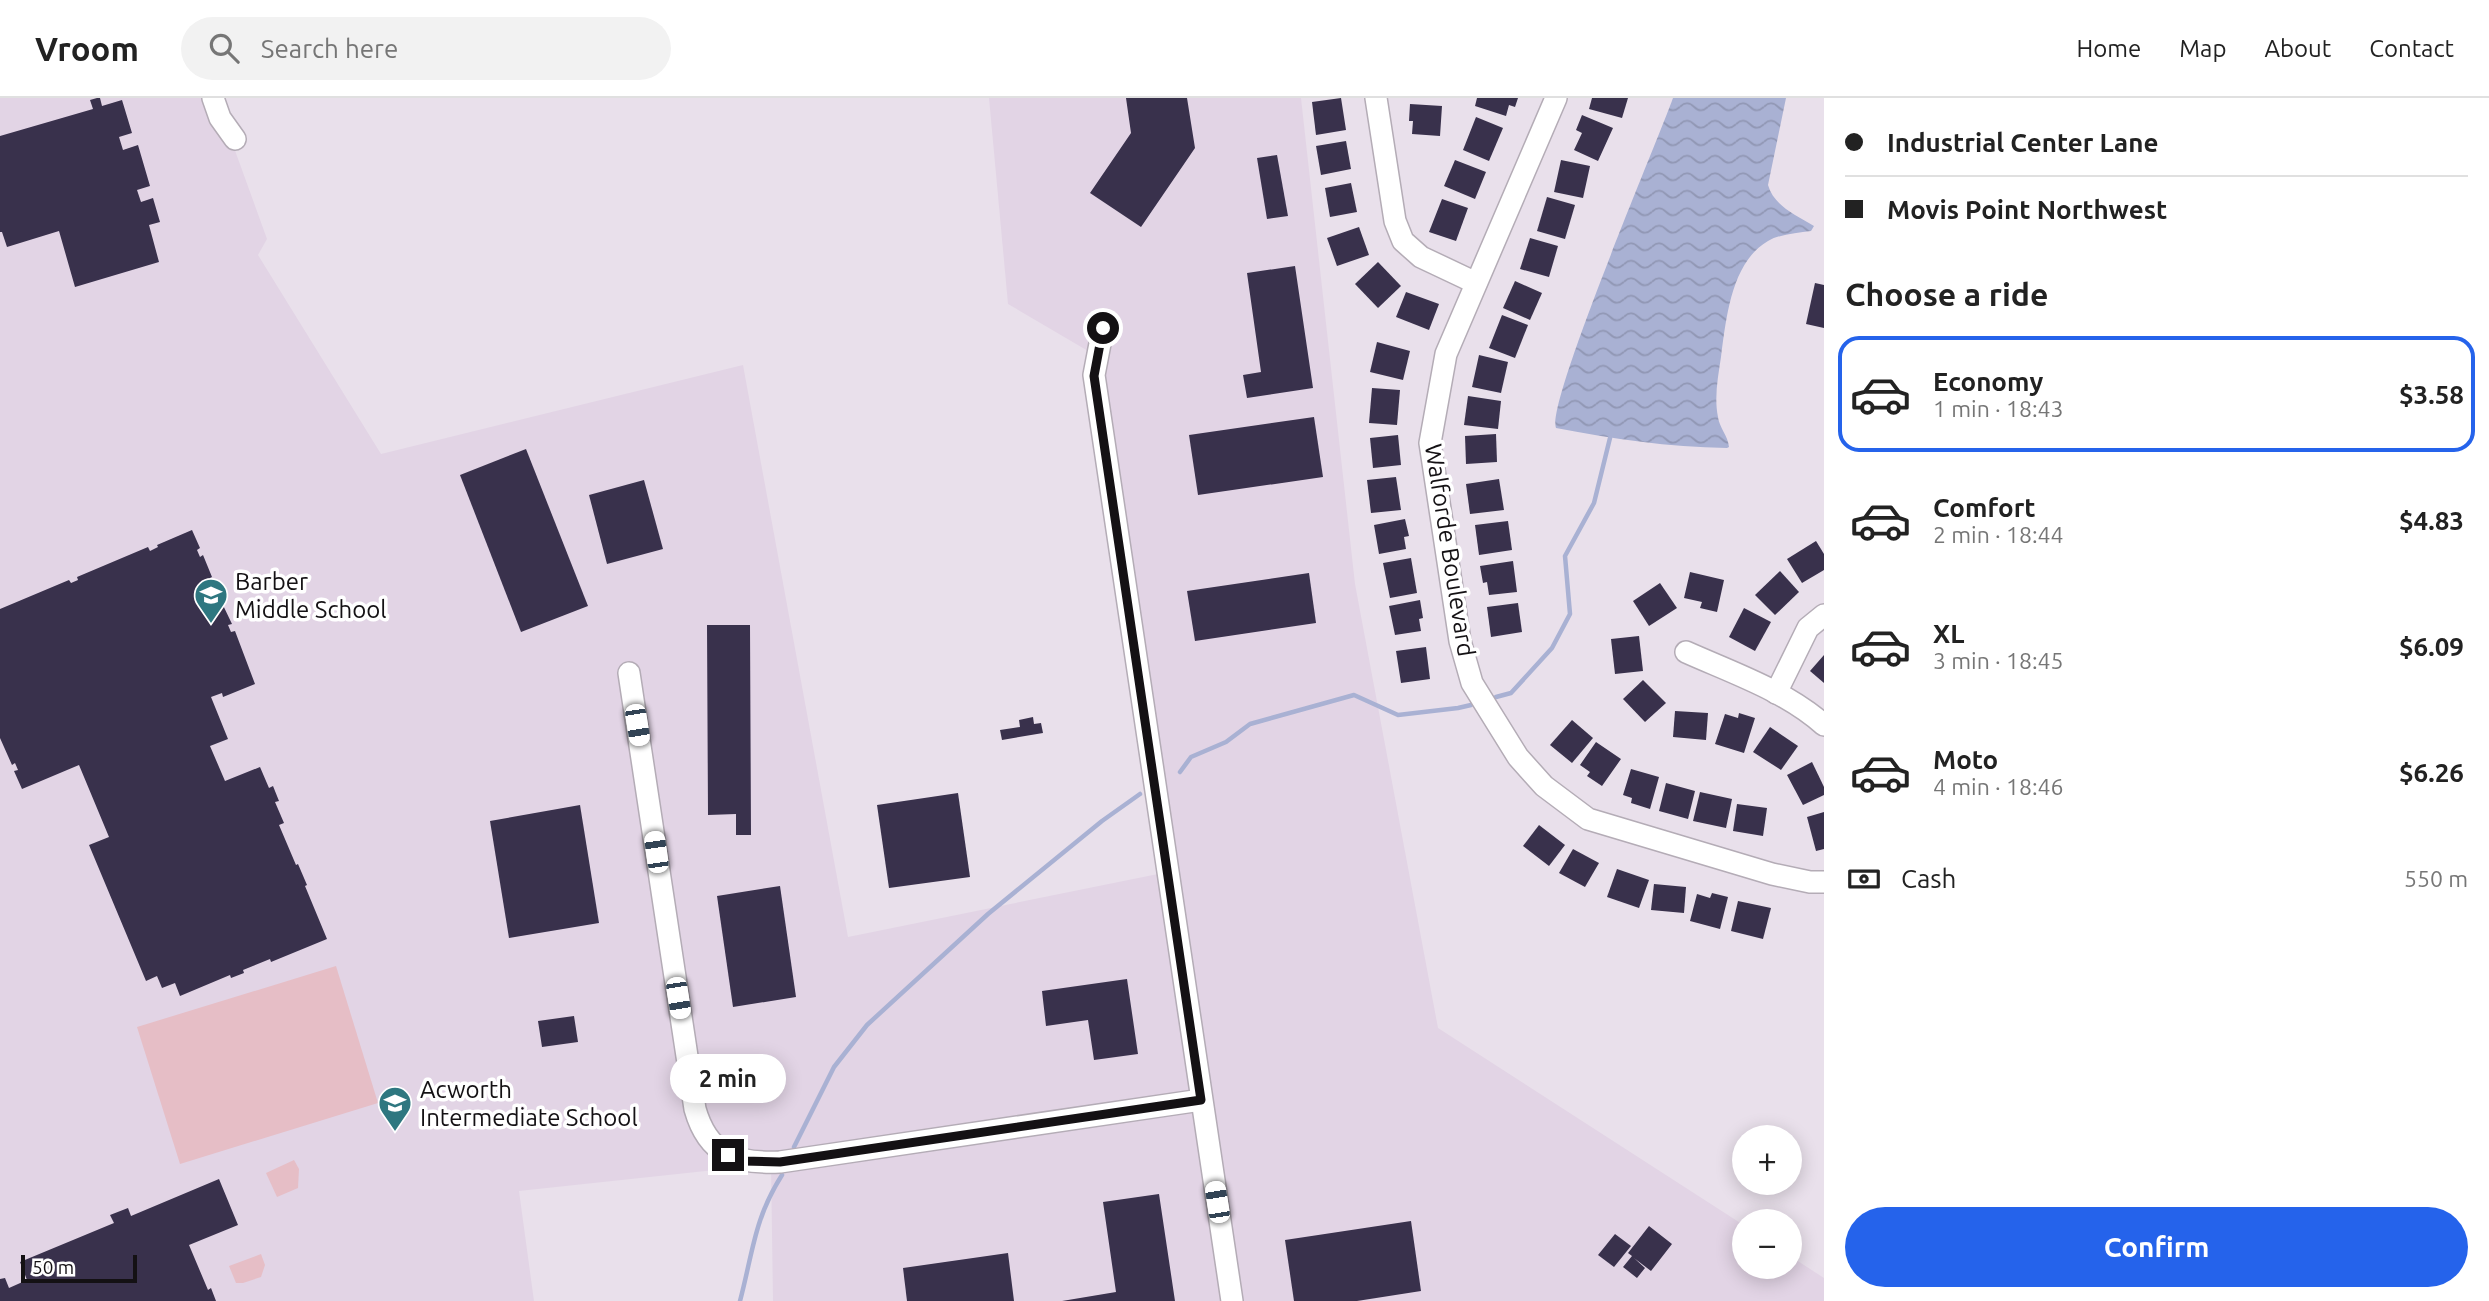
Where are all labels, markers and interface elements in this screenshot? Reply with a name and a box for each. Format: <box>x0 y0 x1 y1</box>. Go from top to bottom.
search box <box>181 17 671 80</box>
icon: search <box>205 29 243 67</box>
text: Vroom <box>35 30 139 67</box>
text: Search here <box>261 34 398 63</box>
text: Home <box>2076 35 2141 62</box>
text: Map <box>2179 35 2226 62</box>
text: About <box>2264 35 2331 62</box>
text: Contact <box>2369 35 2454 62</box>
text: Industrial Center Lane <box>1887 128 2158 157</box>
text: Movis Point Northwest <box>1887 195 2167 224</box>
text: Choose a ride <box>1845 276 2048 312</box>
route start <box>1087 312 1119 344</box>
icon: car <box>1849 363 1912 426</box>
text: Economy <box>1933 367 2043 396</box>
text: $3.58 <box>2399 380 2464 409</box>
text: 1 min · 18:43 <box>1933 396 2064 421</box>
street label: Walforde Boulevard <box>1420 442 1480 658</box>
icon: car <box>1849 489 1912 552</box>
text: Comfort <box>1933 493 2036 522</box>
text: $4.83 <box>2399 506 2464 535</box>
text: 2 min · 18:44 <box>1933 522 2064 547</box>
place label: Barber Middle School <box>235 568 387 623</box>
school or university icon: Barber Middle School <box>192 576 230 625</box>
icon: car <box>1849 615 1912 678</box>
text: XL <box>1933 619 1964 648</box>
text: $6.09 <box>2399 632 2464 661</box>
text: 3 min · 18:45 <box>1933 648 2064 673</box>
car <box>624 703 651 747</box>
icon: car <box>1849 741 1912 804</box>
text: Moto <box>1933 745 1998 774</box>
text: $6.26 <box>2399 758 2464 787</box>
text: 4 min · 18:46 <box>1933 774 2064 799</box>
car <box>643 830 670 874</box>
icon: cash <box>1845 860 1883 898</box>
text: Cash <box>1901 864 1956 893</box>
text: 550 m <box>2404 866 2468 891</box>
car <box>665 976 692 1020</box>
callout: 2 min <box>670 1054 786 1102</box>
text: 2 min <box>699 1066 757 1091</box>
place label: Acworth Intermediate School <box>420 1076 638 1131</box>
school or university icon: Acworth Intermediate School <box>376 1084 414 1133</box>
map controls <box>1732 1125 1802 1279</box>
button: + <box>1732 1125 1802 1195</box>
route end <box>712 1139 744 1171</box>
car <box>1204 1180 1231 1224</box>
button: Confirm <box>1845 1207 2468 1287</box>
button: − <box>1732 1209 1802 1279</box>
scale bar <box>21 1252 136 1284</box>
text: 50 m <box>32 1256 74 1278</box>

